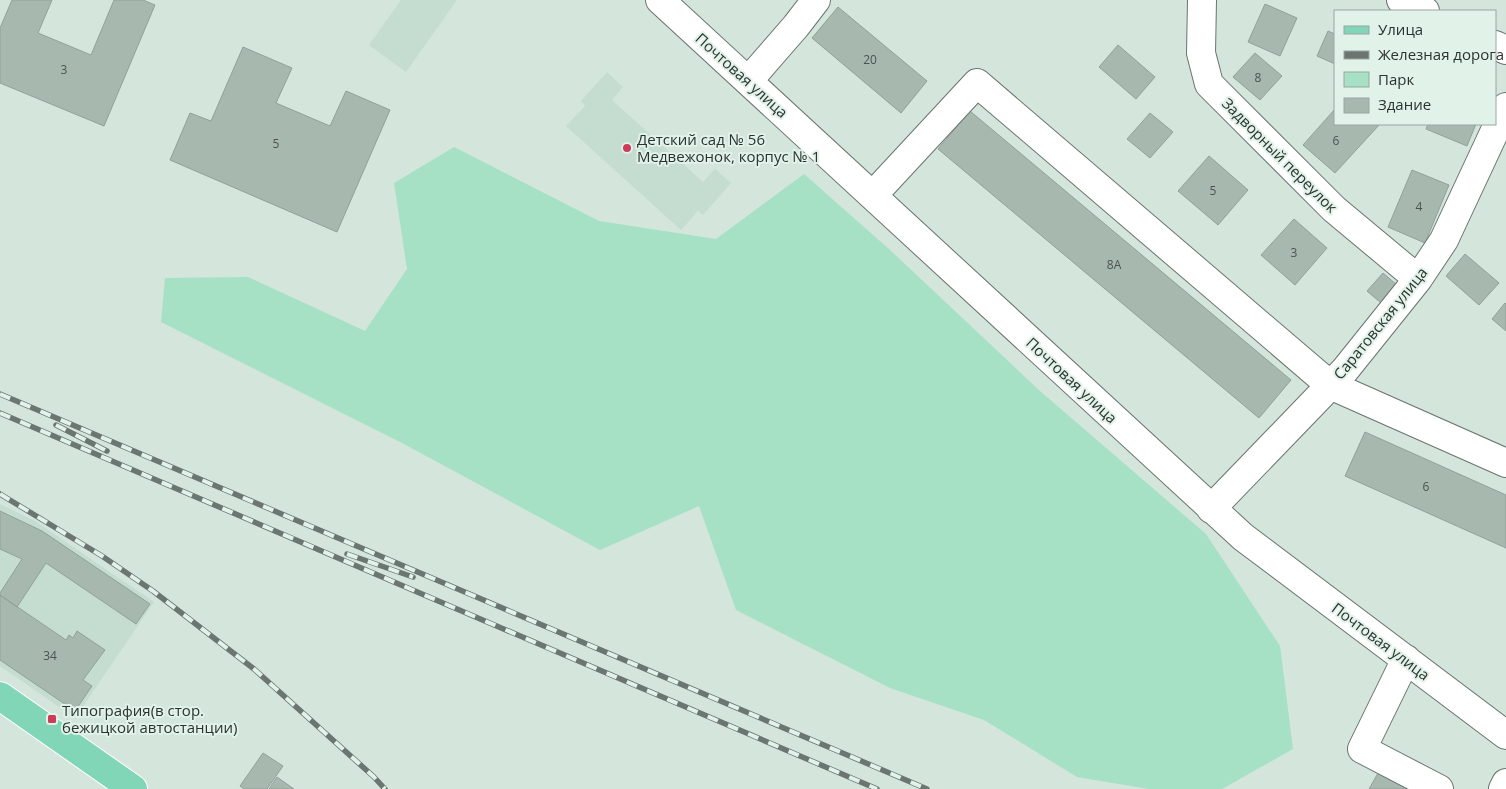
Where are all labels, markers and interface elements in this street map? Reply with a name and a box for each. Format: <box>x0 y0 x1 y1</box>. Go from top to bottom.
legend <box>1334 10 1496 125</box>
text: Улица <box>1378 19 1423 39</box>
street label: Почтовая улица <box>692 28 792 122</box>
text: Железная дорога <box>1378 44 1504 64</box>
house number: 20 <box>863 51 877 68</box>
house number: 3 <box>61 61 68 78</box>
house number: 8 <box>1255 69 1262 86</box>
text: Парк <box>1378 69 1414 89</box>
street label: Задворный переулок <box>1218 93 1342 217</box>
text: Здание <box>1378 94 1431 114</box>
place label: Детский сад № 56 Медвежонок, корпус № 1 <box>637 129 820 166</box>
house number: 6 <box>1333 132 1340 149</box>
house number: 5 <box>273 135 280 152</box>
marker: Детский сад № 56 Медвежонок, корпус № 1 <box>621 142 633 154</box>
house number: 5 <box>1210 182 1217 199</box>
house number: 4 <box>1416 198 1423 215</box>
house number: 3 <box>1291 244 1298 261</box>
house number: 8А <box>1107 256 1122 273</box>
street label: Саратовская улица <box>1329 263 1431 383</box>
street label: Почтовая улица <box>1022 333 1122 427</box>
house number: 6 <box>1423 478 1430 495</box>
street label: Почтовая улица <box>1328 598 1434 684</box>
house number: 34 <box>43 647 57 664</box>
place label: Типография(в стор. бежицкой автостанции) <box>62 700 238 737</box>
marker: Типография(в стор. бежицкой автостанции) <box>46 713 58 725</box>

